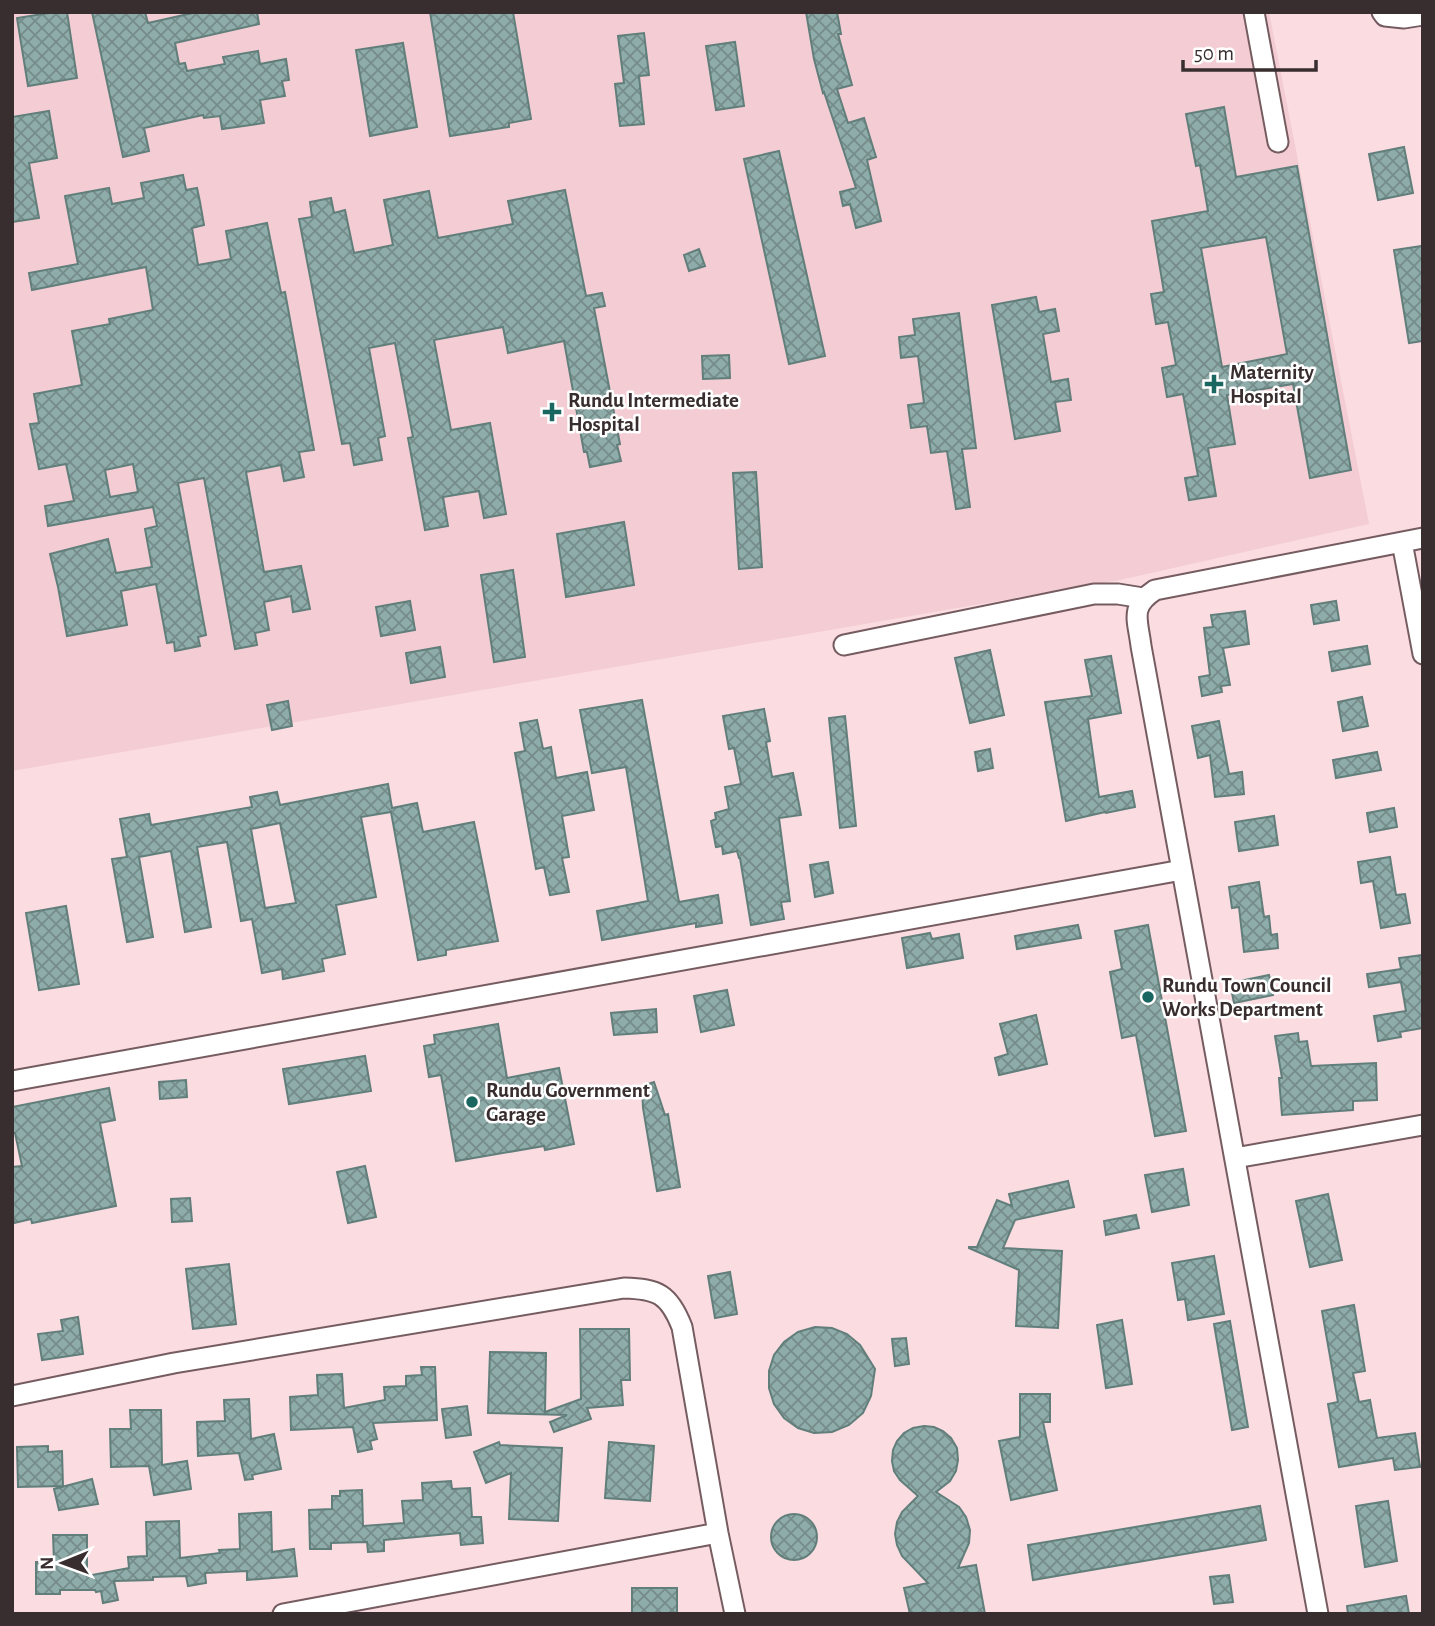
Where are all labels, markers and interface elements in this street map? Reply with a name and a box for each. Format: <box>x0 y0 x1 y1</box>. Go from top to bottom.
scale bar <box>1183 28 1316 72</box>
text: 50 m <box>1194 43 1234 64</box>
place label: Maternity Hospital <box>1230 362 1314 407</box>
marker: Maternity Hospital <box>1204 374 1224 394</box>
place label: Rundu Intermediate Hospital <box>568 390 739 435</box>
marker: Rundu Intermediate Hospital <box>542 402 562 422</box>
place label: Rundu Town Council Works Department <box>1162 975 1331 1020</box>
marker: Rundu Town Council Works Department <box>1140 989 1156 1005</box>
place label: Rundu Government Garage <box>486 1080 650 1125</box>
marker: Rundu Government Garage <box>464 1094 480 1110</box>
north arrow <box>28 1528 98 1598</box>
text: N <box>38 1556 57 1570</box>

